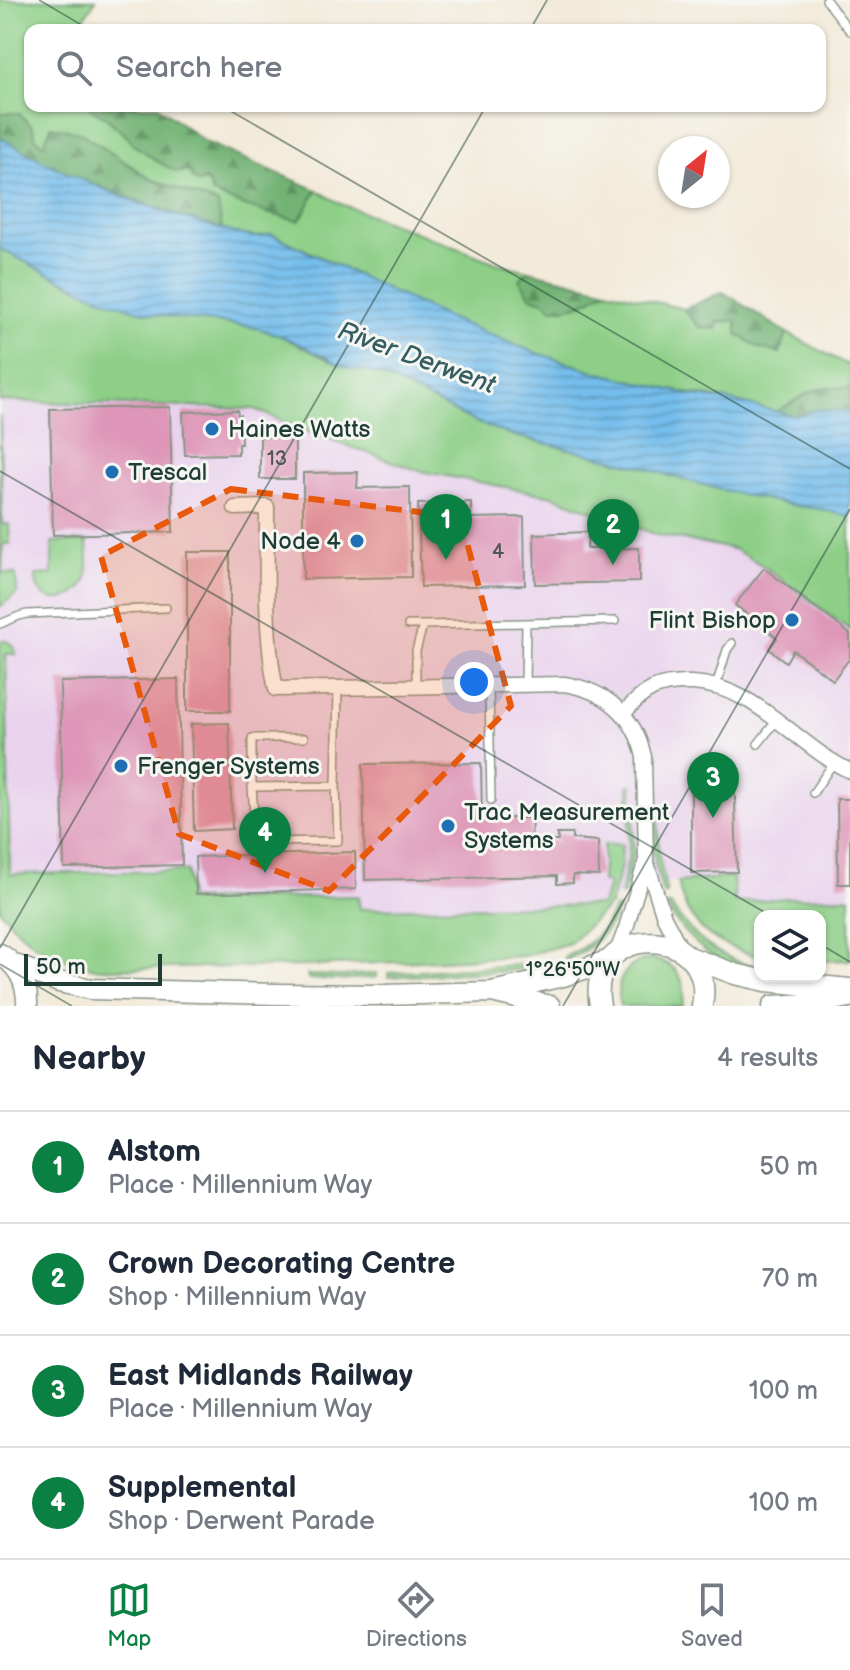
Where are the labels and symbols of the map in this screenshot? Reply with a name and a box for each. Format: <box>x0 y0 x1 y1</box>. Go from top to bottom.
north arrow <box>658 136 730 208</box>
water label: River Derwent <box>334 316 500 402</box>
place label: Haines Watts <box>228 415 371 444</box>
marker: Haines Watts <box>203 420 221 438</box>
house number: 13 <box>267 447 287 471</box>
place label: Trescal <box>128 458 207 487</box>
marker: Trescal <box>103 463 121 481</box>
pin: 1 <box>420 494 472 560</box>
pin: 2 <box>587 499 639 565</box>
place label: Node 4 <box>260 527 341 556</box>
marker: Node 4 <box>348 532 366 550</box>
house number: 4 <box>492 540 504 564</box>
place label: Flint Bishop <box>649 606 776 635</box>
marker: Flint Bishop <box>783 611 801 629</box>
your location <box>454 662 494 702</box>
place label: Frenger Systems <box>137 752 320 781</box>
pin: 3 <box>687 752 739 818</box>
marker: Frenger Systems <box>112 757 130 775</box>
place label: Trac Measurement Systems <box>464 798 670 855</box>
pin: 4 <box>239 807 291 873</box>
marker: Trac Measurement Systems <box>439 817 457 835</box>
scale bar <box>24 950 162 986</box>
text: 1°26'50"W <box>526 958 620 982</box>

